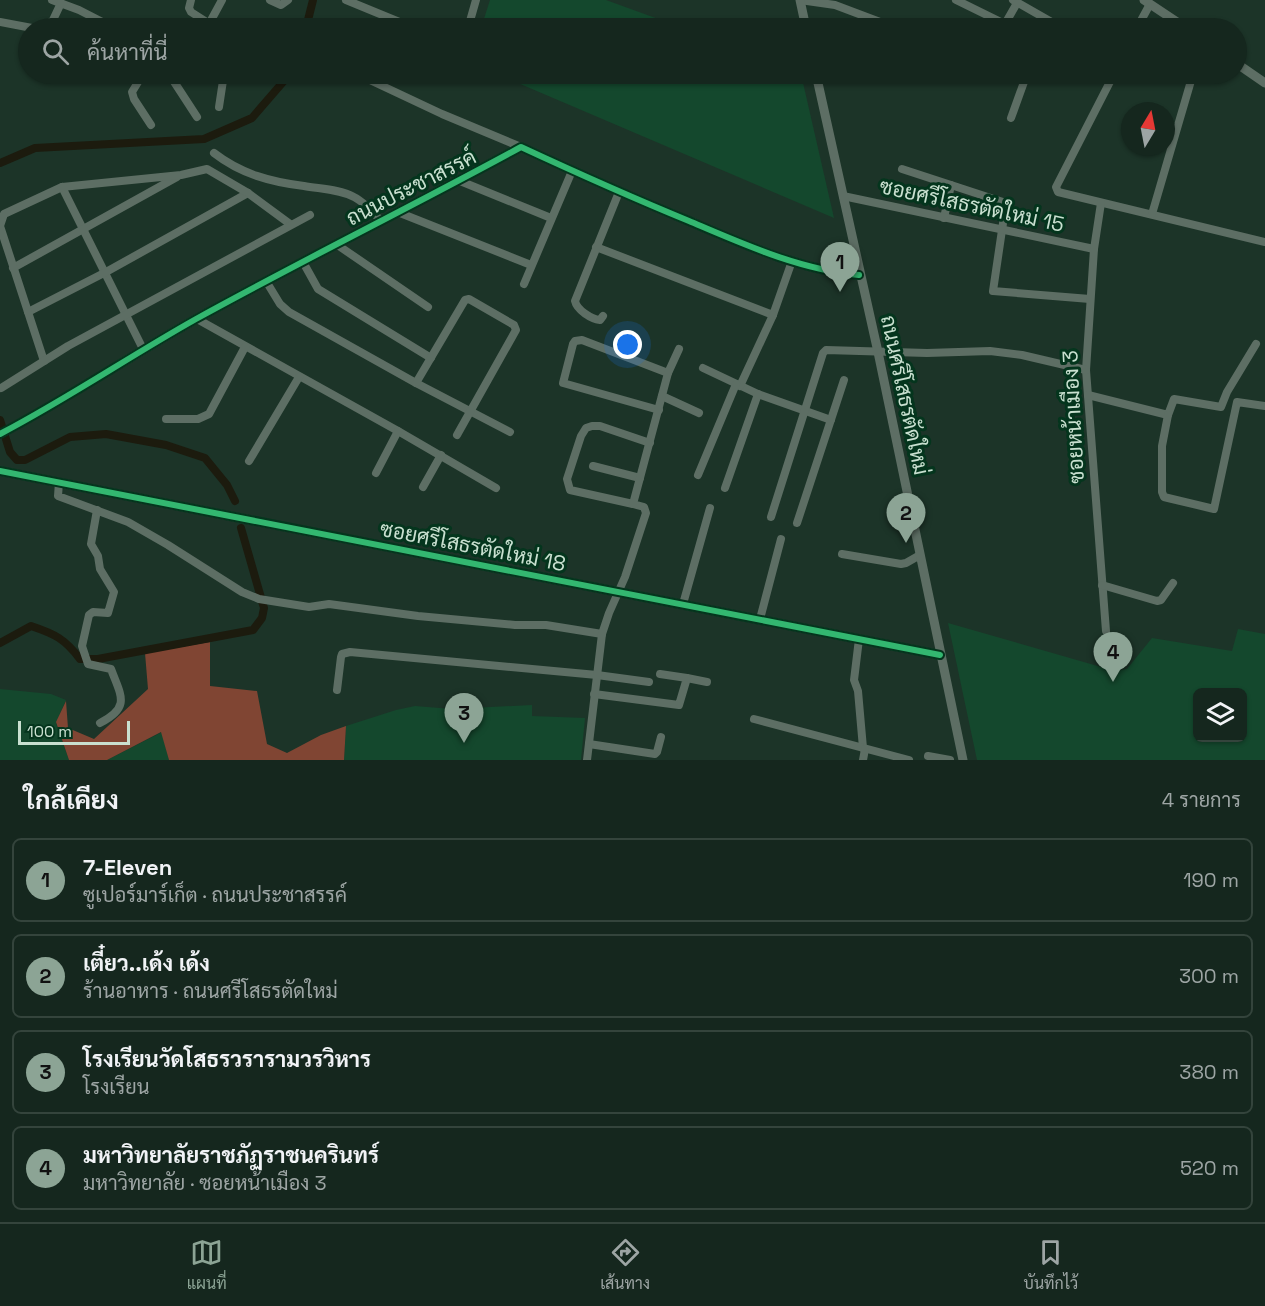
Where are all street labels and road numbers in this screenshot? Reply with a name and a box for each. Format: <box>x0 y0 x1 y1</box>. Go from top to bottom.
street label: ถนนประชาสรรค์ <box>342 143 480 231</box>
street label: ซอยศรีโสธรตัดใหม่ 15 <box>877 172 1067 238</box>
street label: ถนนศรีโสธรตัดใหม่ <box>875 313 935 477</box>
street label: ซอยหน้าเมือง 3 <box>1056 350 1090 484</box>
street label: ซอยศรีโสธรตัดใหม่ 18 <box>378 515 568 577</box>

